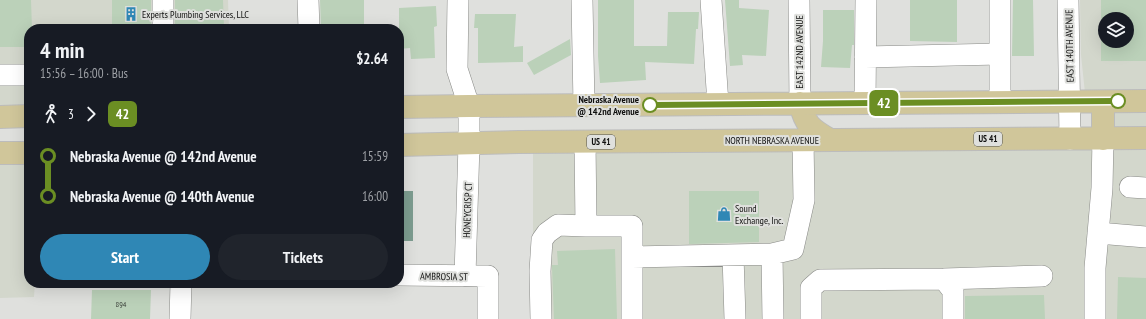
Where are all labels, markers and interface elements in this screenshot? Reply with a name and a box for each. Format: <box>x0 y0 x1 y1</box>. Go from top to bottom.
building icon: Experts Plumbing Services, LLC <box>123 6 139 22</box>
place label: Experts Plumbing Services, LLC <box>142 8 249 21</box>
street label: EAST 140TH AVENUE <box>1062 9 1077 83</box>
map controls <box>1098 12 1134 48</box>
button: layers <box>1098 12 1134 48</box>
street label: EAST 142ND AVENUE <box>793 15 806 89</box>
text: 4 min <box>40 36 84 64</box>
text: $2.64 <box>356 49 388 68</box>
text: 15:56 – 16:00 · Bus <box>40 65 128 82</box>
line badge: 42 <box>866 90 902 116</box>
place label: Nebraska Avenue @ 142nd Avenue <box>577 93 639 118</box>
unlabelled marker <box>1110 93 1126 109</box>
text: 42 <box>877 94 891 112</box>
marker: Nebraska Avenue @ 142nd Avenue <box>642 97 658 113</box>
icon: walk <box>40 103 62 125</box>
icon: forward <box>80 103 102 125</box>
text: 42 <box>116 105 129 123</box>
text: 3 <box>68 106 74 123</box>
road number: US 41 <box>974 132 1002 146</box>
street label: NORTH NEBRASKA AVENUE <box>725 134 819 147</box>
road number: US 41 <box>587 135 615 149</box>
text: Nebraska Avenue @ 142nd Avenue <box>70 147 257 166</box>
text: 15:59 <box>362 148 388 165</box>
street label: HONEYCRISP CT <box>460 181 475 238</box>
text: Nebraska Avenue @ 140th Avenue <box>70 187 254 206</box>
text: 16:00 <box>362 188 388 205</box>
place label: Sound Exchange, Inc. <box>735 202 784 227</box>
shop icon: Sound Exchange, Inc. <box>716 206 732 222</box>
button: Start <box>40 234 210 280</box>
button: Tickets <box>218 234 388 280</box>
street label: AMBROSIA ST <box>420 270 468 283</box>
house number: 894 <box>116 299 127 309</box>

